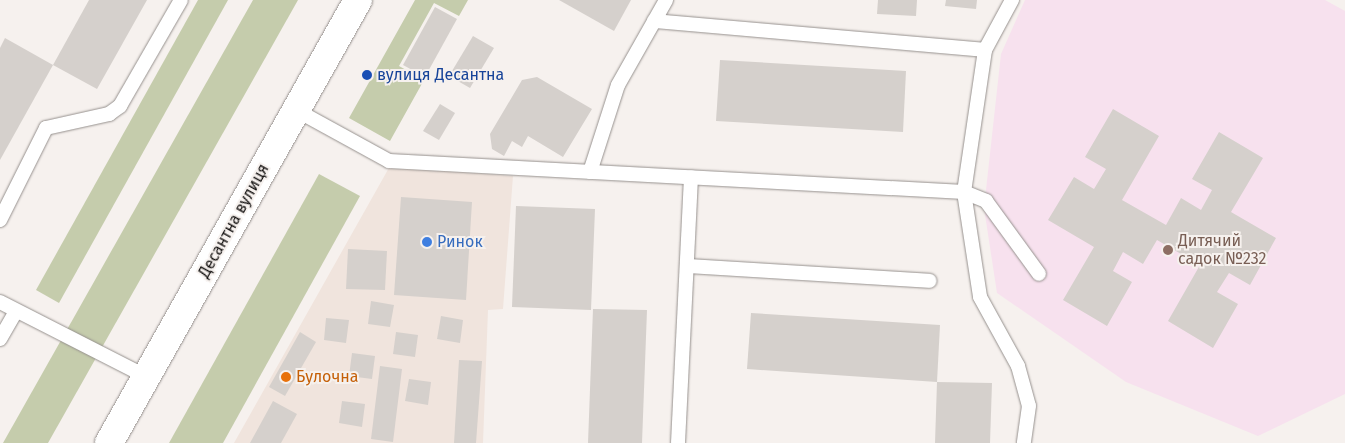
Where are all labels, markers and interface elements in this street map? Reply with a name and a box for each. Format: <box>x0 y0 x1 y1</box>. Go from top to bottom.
place label: вулиця Десантна <box>377 65 504 85</box>
marker: вулиця Десантна <box>361 69 373 81</box>
street label: Десантна вулиця <box>195 161 273 281</box>
place label: Дитячий садок №232 <box>1178 231 1267 269</box>
place label: Ринок <box>437 232 483 252</box>
marker: Ринок <box>421 236 433 248</box>
marker: Дитячий садок №232 <box>1162 244 1174 256</box>
place label: Булочна <box>296 367 358 387</box>
marker: Булочна <box>280 371 292 383</box>

